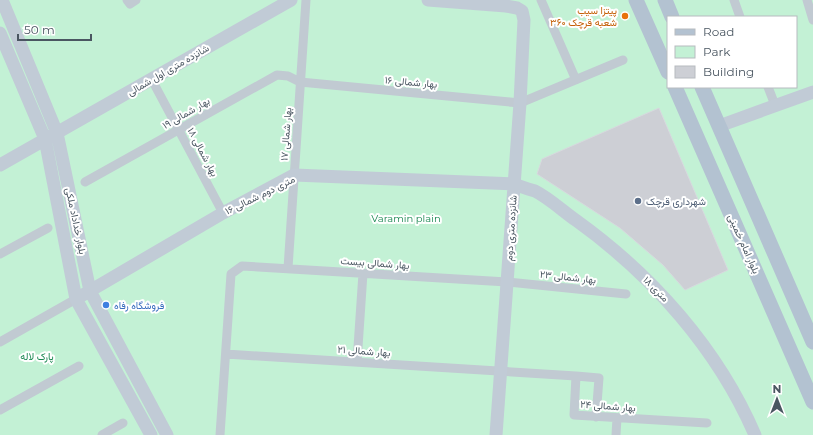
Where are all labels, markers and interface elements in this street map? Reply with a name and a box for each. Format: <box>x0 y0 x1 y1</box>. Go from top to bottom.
place label: پیتزا سیب ۳۶۰ شعبه قرچک <box>550 4 617 30</box>
marker: پیتزا سیب ۳۶۰ شعبه قرچک <box>620 11 630 21</box>
scale bar <box>18 16 91 42</box>
legend <box>667 16 797 88</box>
text: 50 m <box>24 22 55 37</box>
text: Road <box>703 24 734 39</box>
street label: شانزده متری اول شمالی <box>125 41 211 99</box>
text: Park <box>703 44 731 59</box>
text: Building <box>703 64 754 79</box>
street label: بهار شمالی ۱۶ <box>384 73 438 91</box>
street label: بهار شمالی ۱۹ <box>160 94 212 132</box>
street label: بهار شمالی ۱۷ <box>278 107 294 161</box>
street label: بهار شمالی ۱۸ <box>185 125 221 179</box>
street label: ۱۶ متری دوم شمالی <box>223 172 297 218</box>
street label: بلوار خداداد ملکی <box>63 186 89 256</box>
street label: شانزده متری دوم <box>502 194 520 261</box>
place label: شهرداری قرچک <box>646 195 706 209</box>
marker: شهرداری قرچک <box>633 196 643 206</box>
park label: Varamin plain <box>371 212 441 225</box>
street label: بلوار امام خمینی <box>725 212 763 276</box>
street label: بهار شمالی بیست <box>340 254 410 272</box>
street label: بهار شمالی ۲۳ <box>539 268 597 286</box>
street label: ۱۸ متری <box>640 273 672 305</box>
place label: فروشگاه رفاه <box>114 299 165 312</box>
marker: فروشگاه رفاه <box>101 300 111 310</box>
street label: بهار شمالی ۲۱ <box>337 343 391 359</box>
park label: پارک لاله <box>20 350 54 364</box>
north arrow <box>757 379 797 419</box>
text: N <box>773 382 781 396</box>
street label: بهار شمالی ۲۴ <box>580 398 636 414</box>

